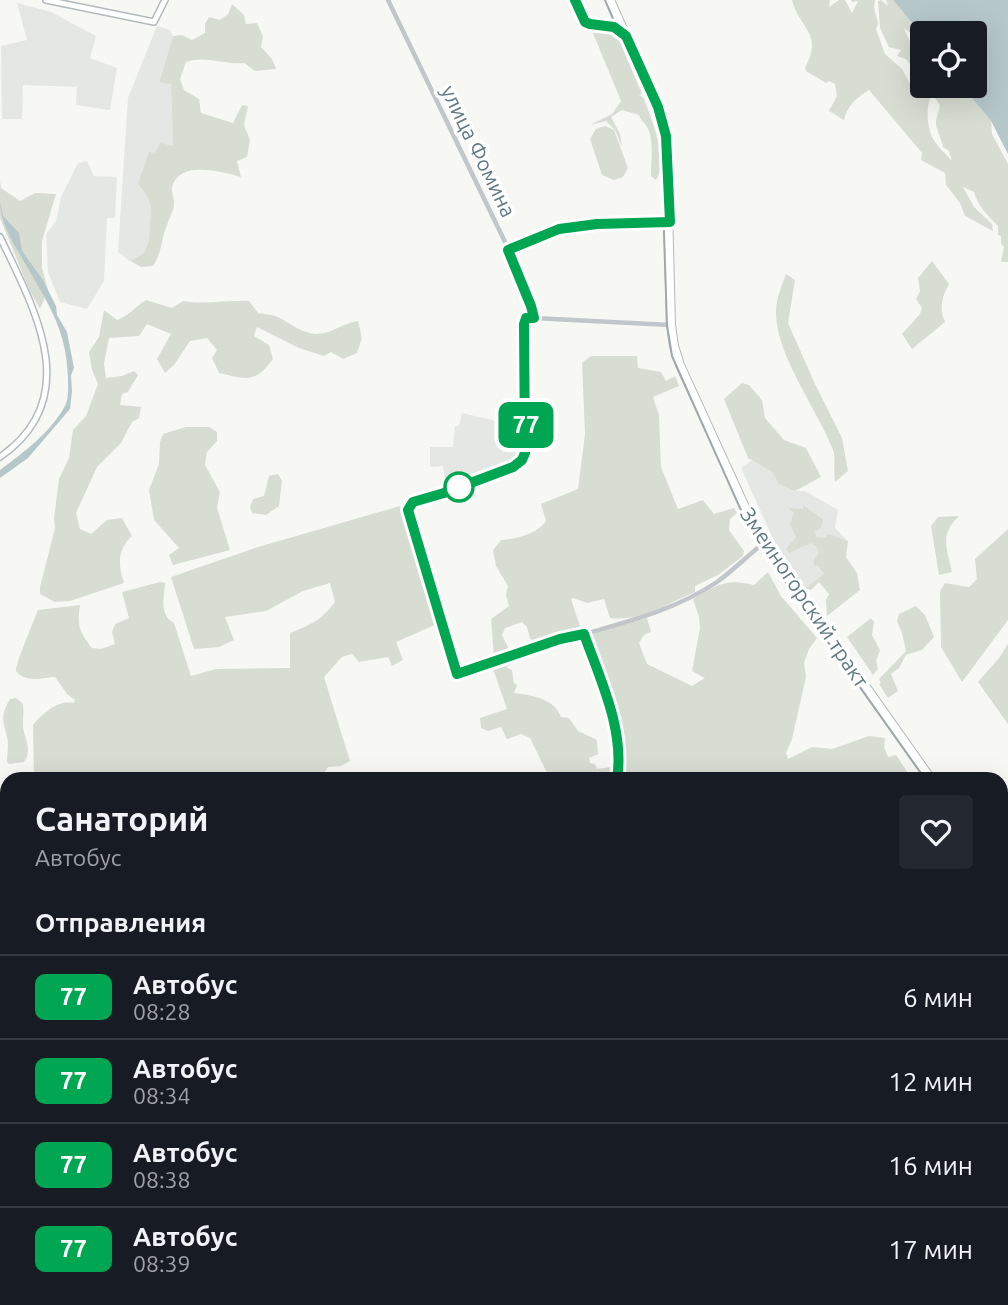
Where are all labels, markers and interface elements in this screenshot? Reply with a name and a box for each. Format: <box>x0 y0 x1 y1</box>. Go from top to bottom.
map controls <box>910 21 987 98</box>
button: locate <box>910 21 987 98</box>
street label: улица Фомина <box>437 81 521 221</box>
line badge: 77 <box>494 402 558 448</box>
text: 77 <box>512 411 540 438</box>
unlabelled marker <box>444 472 474 502</box>
street label: Змеиногорский тракт <box>736 503 874 692</box>
button: heart <box>899 795 973 869</box>
text: Санаторий <box>35 800 208 837</box>
text: Автобус <box>35 845 122 870</box>
text: Отправления <box>35 908 206 937</box>
text: Автобус <box>133 970 237 999</box>
text: 77 <box>60 983 87 1010</box>
text: 6 мин <box>903 983 973 1012</box>
text: 08:28 <box>133 999 191 1024</box>
text: Автобус <box>133 1054 237 1083</box>
text: 77 <box>60 1067 87 1094</box>
text: 12 мин <box>888 1067 973 1096</box>
text: 08:34 <box>133 1083 191 1108</box>
text: Автобус <box>133 1138 237 1167</box>
text: 77 <box>60 1151 87 1178</box>
text: 16 мин <box>888 1151 973 1180</box>
text: 08:38 <box>133 1167 191 1192</box>
text: Автобус <box>133 1222 237 1251</box>
text: 77 <box>60 1235 87 1262</box>
text: 17 мин <box>888 1235 973 1264</box>
text: 08:39 <box>133 1251 191 1276</box>

